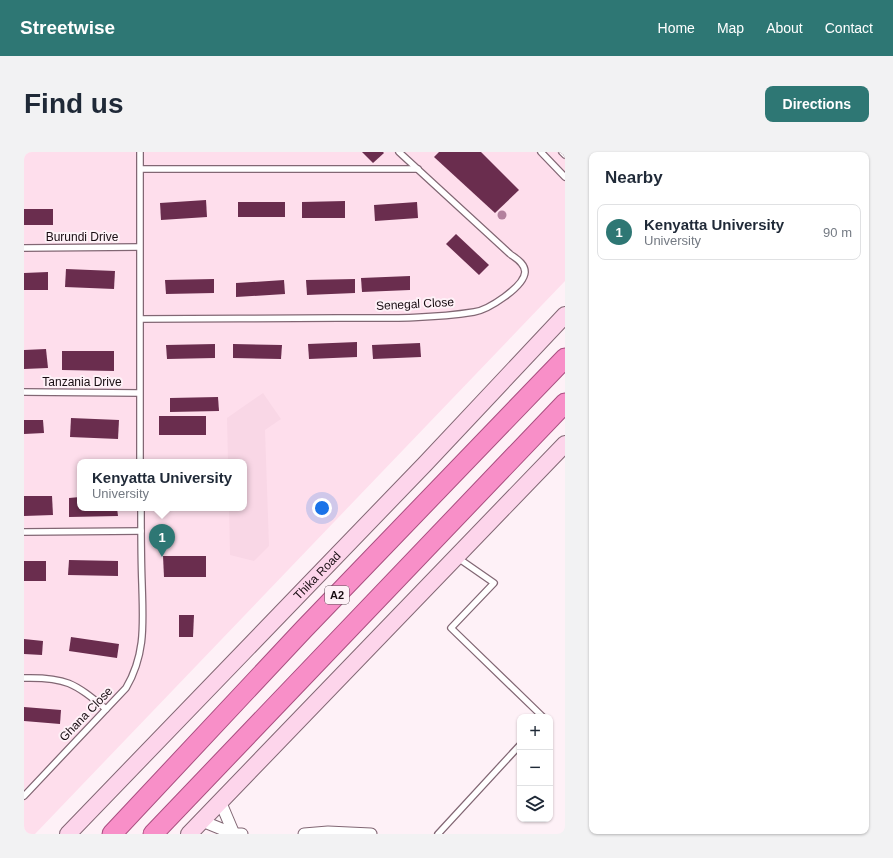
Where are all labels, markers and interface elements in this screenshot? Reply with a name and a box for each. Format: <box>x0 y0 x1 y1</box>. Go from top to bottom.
text: Streetwise <box>20 17 115 38</box>
text: Home <box>658 20 695 36</box>
text: Map <box>717 20 744 36</box>
text: About <box>766 20 803 36</box>
text: Contact <box>825 20 873 36</box>
button: Directions <box>765 86 869 122</box>
text: Find us <box>24 88 124 119</box>
text: Nearby <box>605 168 663 187</box>
text: Kenyatta University <box>644 216 784 233</box>
text: 1 <box>615 225 623 240</box>
text: 90 m <box>823 225 852 240</box>
street label: Burundi Drive <box>46 230 119 244</box>
text: University <box>644 233 701 248</box>
street label: Senegal Close <box>376 295 455 313</box>
street label: Tanzania Drive <box>42 375 122 389</box>
popup <box>77 459 247 511</box>
text: Kenyatta University <box>92 469 232 486</box>
text: University <box>92 486 149 501</box>
your location <box>312 498 332 518</box>
pin: 1 <box>149 524 175 557</box>
street label: Thika Road <box>291 549 344 603</box>
road number: A2 <box>325 586 349 604</box>
street label: Ghana Close <box>57 684 116 744</box>
map controls <box>517 714 553 822</box>
button: + <box>517 714 553 750</box>
button: − <box>517 750 553 786</box>
button: layers <box>517 786 553 822</box>

